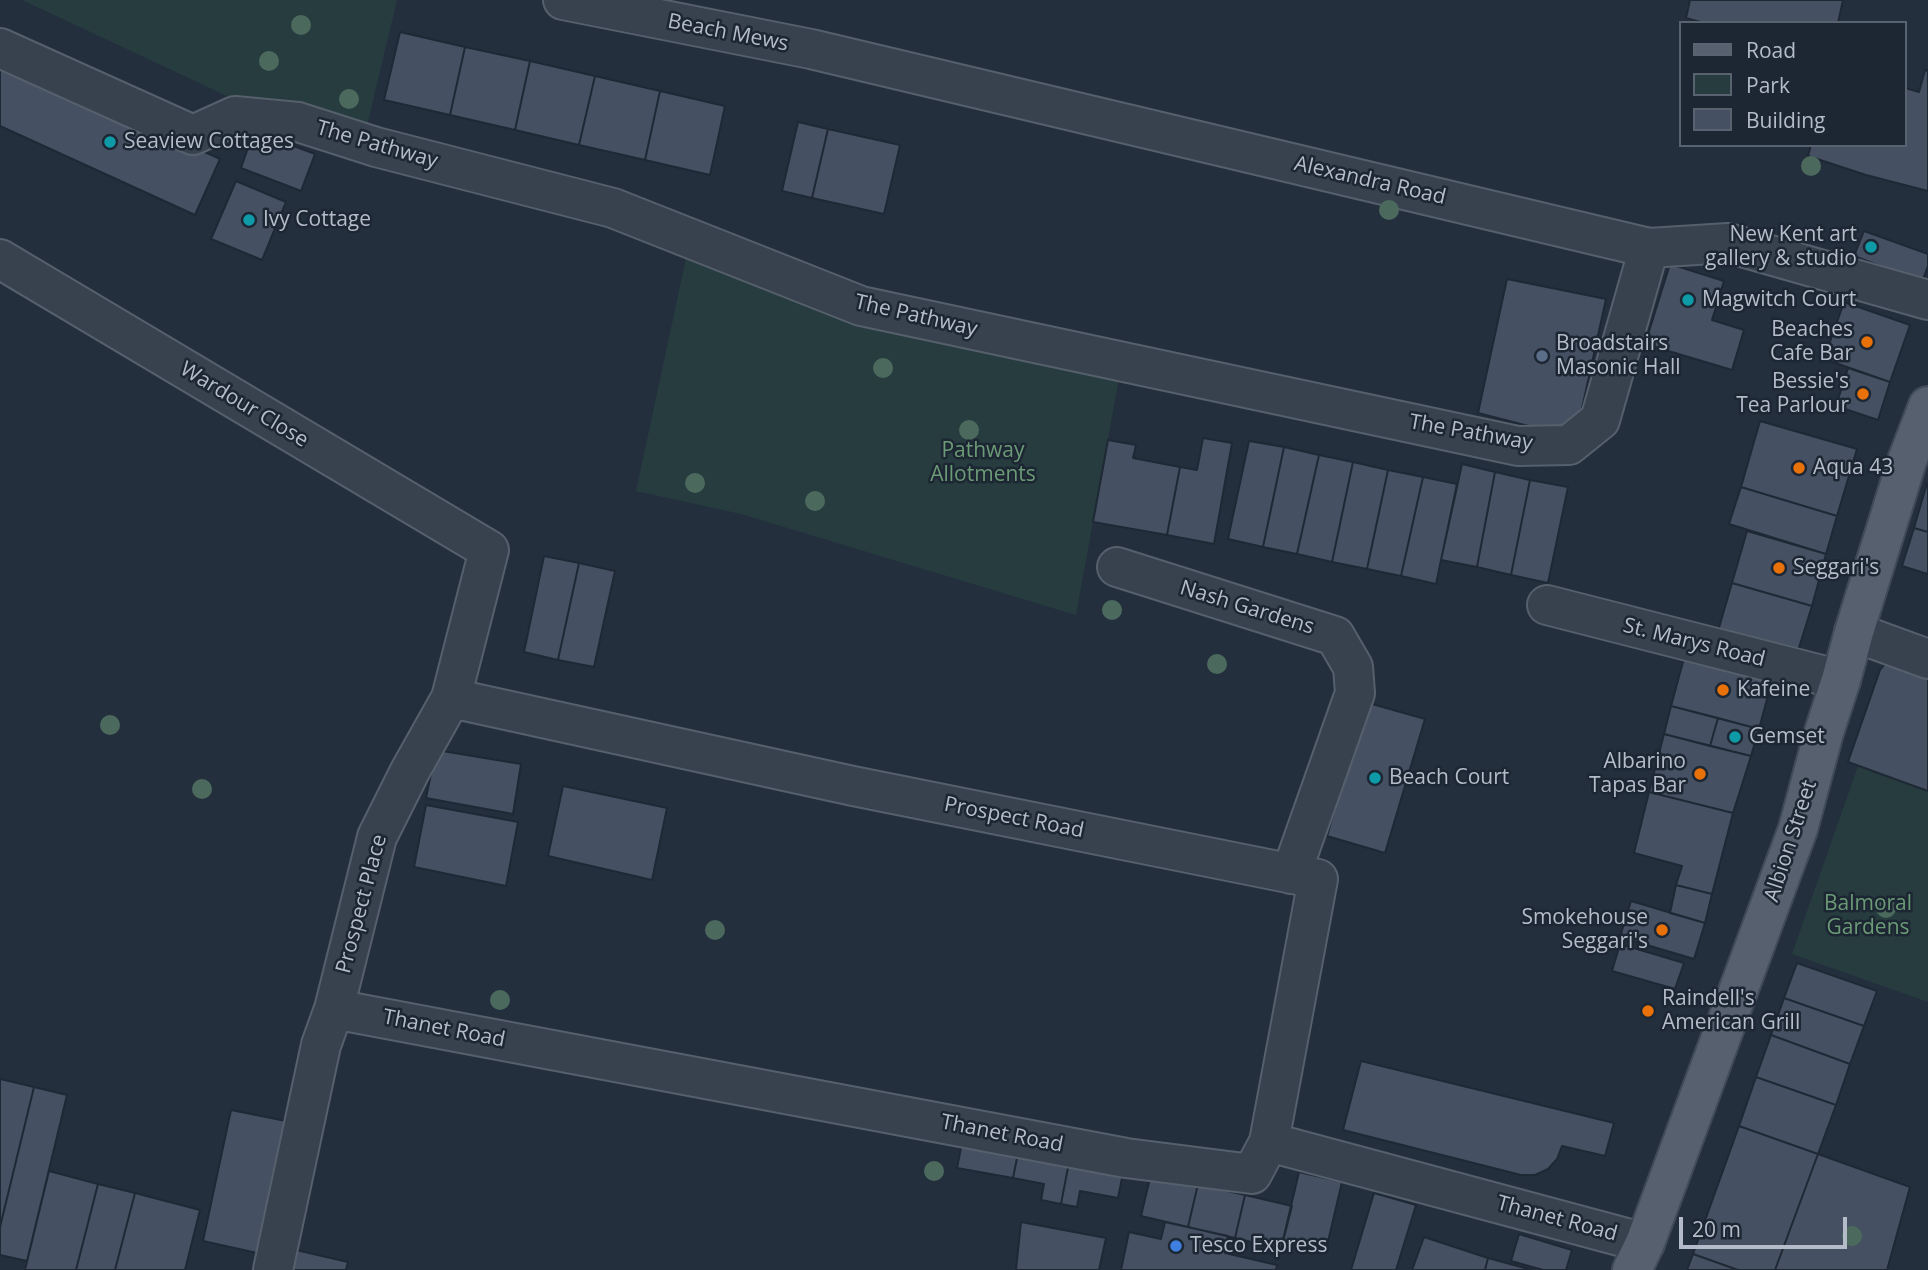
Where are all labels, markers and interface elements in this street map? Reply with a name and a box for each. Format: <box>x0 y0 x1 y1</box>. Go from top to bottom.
street label: Beach Mews <box>666 9 790 57</box>
legend <box>1680 21 1907 147</box>
text: Road <box>1746 36 1796 64</box>
text: Park <box>1746 71 1790 99</box>
text: Building <box>1746 106 1825 134</box>
street label: The Pathway <box>314 116 440 174</box>
place label: Seaview Cottages <box>124 129 294 155</box>
marker: Seaview Cottages <box>102 134 118 150</box>
street label: Alexandra Road <box>1292 151 1448 211</box>
place label: Ivy Cottage <box>263 207 371 233</box>
marker: Ivy Cottage <box>241 212 257 228</box>
place label: New Kent art gallery & studio <box>1705 222 1857 272</box>
marker: New Kent art gallery & studio <box>1863 239 1879 255</box>
place label: Magwitch Court <box>1702 287 1856 313</box>
street label: The Pathway <box>852 290 980 342</box>
marker: Magwitch Court <box>1680 292 1696 308</box>
place label: Beaches Cafe Bar <box>1770 317 1853 367</box>
place label: Broadstairs Masonic Hall <box>1556 331 1681 381</box>
marker: Beaches Cafe Bar <box>1859 334 1875 350</box>
marker: Broadstairs Masonic Hall <box>1534 348 1550 364</box>
street label: Wardour Close <box>175 357 313 453</box>
place label: Bessie's Tea Parlour <box>1736 369 1849 419</box>
marker: Bessie's Tea Parlour <box>1855 386 1871 402</box>
street label: The Pathway <box>1407 410 1535 456</box>
park label: Pathway Allotments <box>930 438 1036 488</box>
place label: Aqua 43 <box>1813 455 1893 481</box>
marker: Aqua 43 <box>1791 460 1807 476</box>
place label: Seggari's <box>1793 555 1879 581</box>
marker: Seggari's <box>1771 560 1787 576</box>
street label: Nash Gardens <box>1177 576 1317 640</box>
street label: St. Marys Road <box>1621 613 1767 673</box>
place label: Kafeine <box>1737 677 1810 703</box>
marker: Kafeine <box>1715 682 1731 698</box>
place label: Gemset <box>1749 724 1825 750</box>
marker: Gemset <box>1727 729 1743 745</box>
place label: Albarino Tapas Bar <box>1589 749 1686 799</box>
place label: Beach Court <box>1389 765 1509 791</box>
marker: Albarino Tapas Bar <box>1692 766 1708 782</box>
marker: Beach Court <box>1367 770 1383 786</box>
street label: Albion Street <box>1759 777 1823 905</box>
street label: Prospect Road <box>942 792 1086 844</box>
street label: Prospect Place <box>331 832 393 976</box>
park label: Balmoral Gardens <box>1824 891 1912 941</box>
place label: Smokehouse Seggari's <box>1521 905 1648 955</box>
marker: Smokehouse Seggari's <box>1654 922 1670 938</box>
place label: Raindell's American Grill <box>1662 986 1800 1036</box>
marker: Raindell's American Grill <box>1640 1003 1656 1019</box>
street label: Thanet Road <box>381 1005 507 1053</box>
street label: Thanet Road <box>939 1110 1065 1158</box>
street label: Thanet Road <box>1494 1191 1620 1247</box>
scale bar <box>1683 1204 1851 1248</box>
text: 20 m <box>1692 1215 1741 1243</box>
place label: Tesco Express <box>1190 1233 1327 1259</box>
marker: Tesco Express <box>1168 1238 1184 1254</box>

